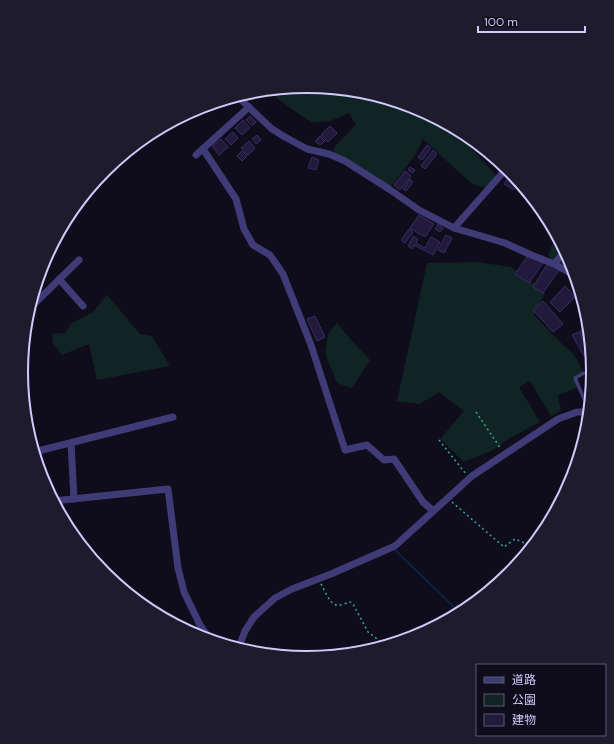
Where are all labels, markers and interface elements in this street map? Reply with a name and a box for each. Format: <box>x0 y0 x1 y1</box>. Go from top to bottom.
scale bar <box>478 8 585 34</box>
text: 100 m <box>484 14 518 30</box>
legend <box>476 664 606 736</box>
text: 道路 <box>512 672 536 688</box>
text: 公園 <box>512 692 536 708</box>
text: 建物 <box>512 712 536 728</box>

